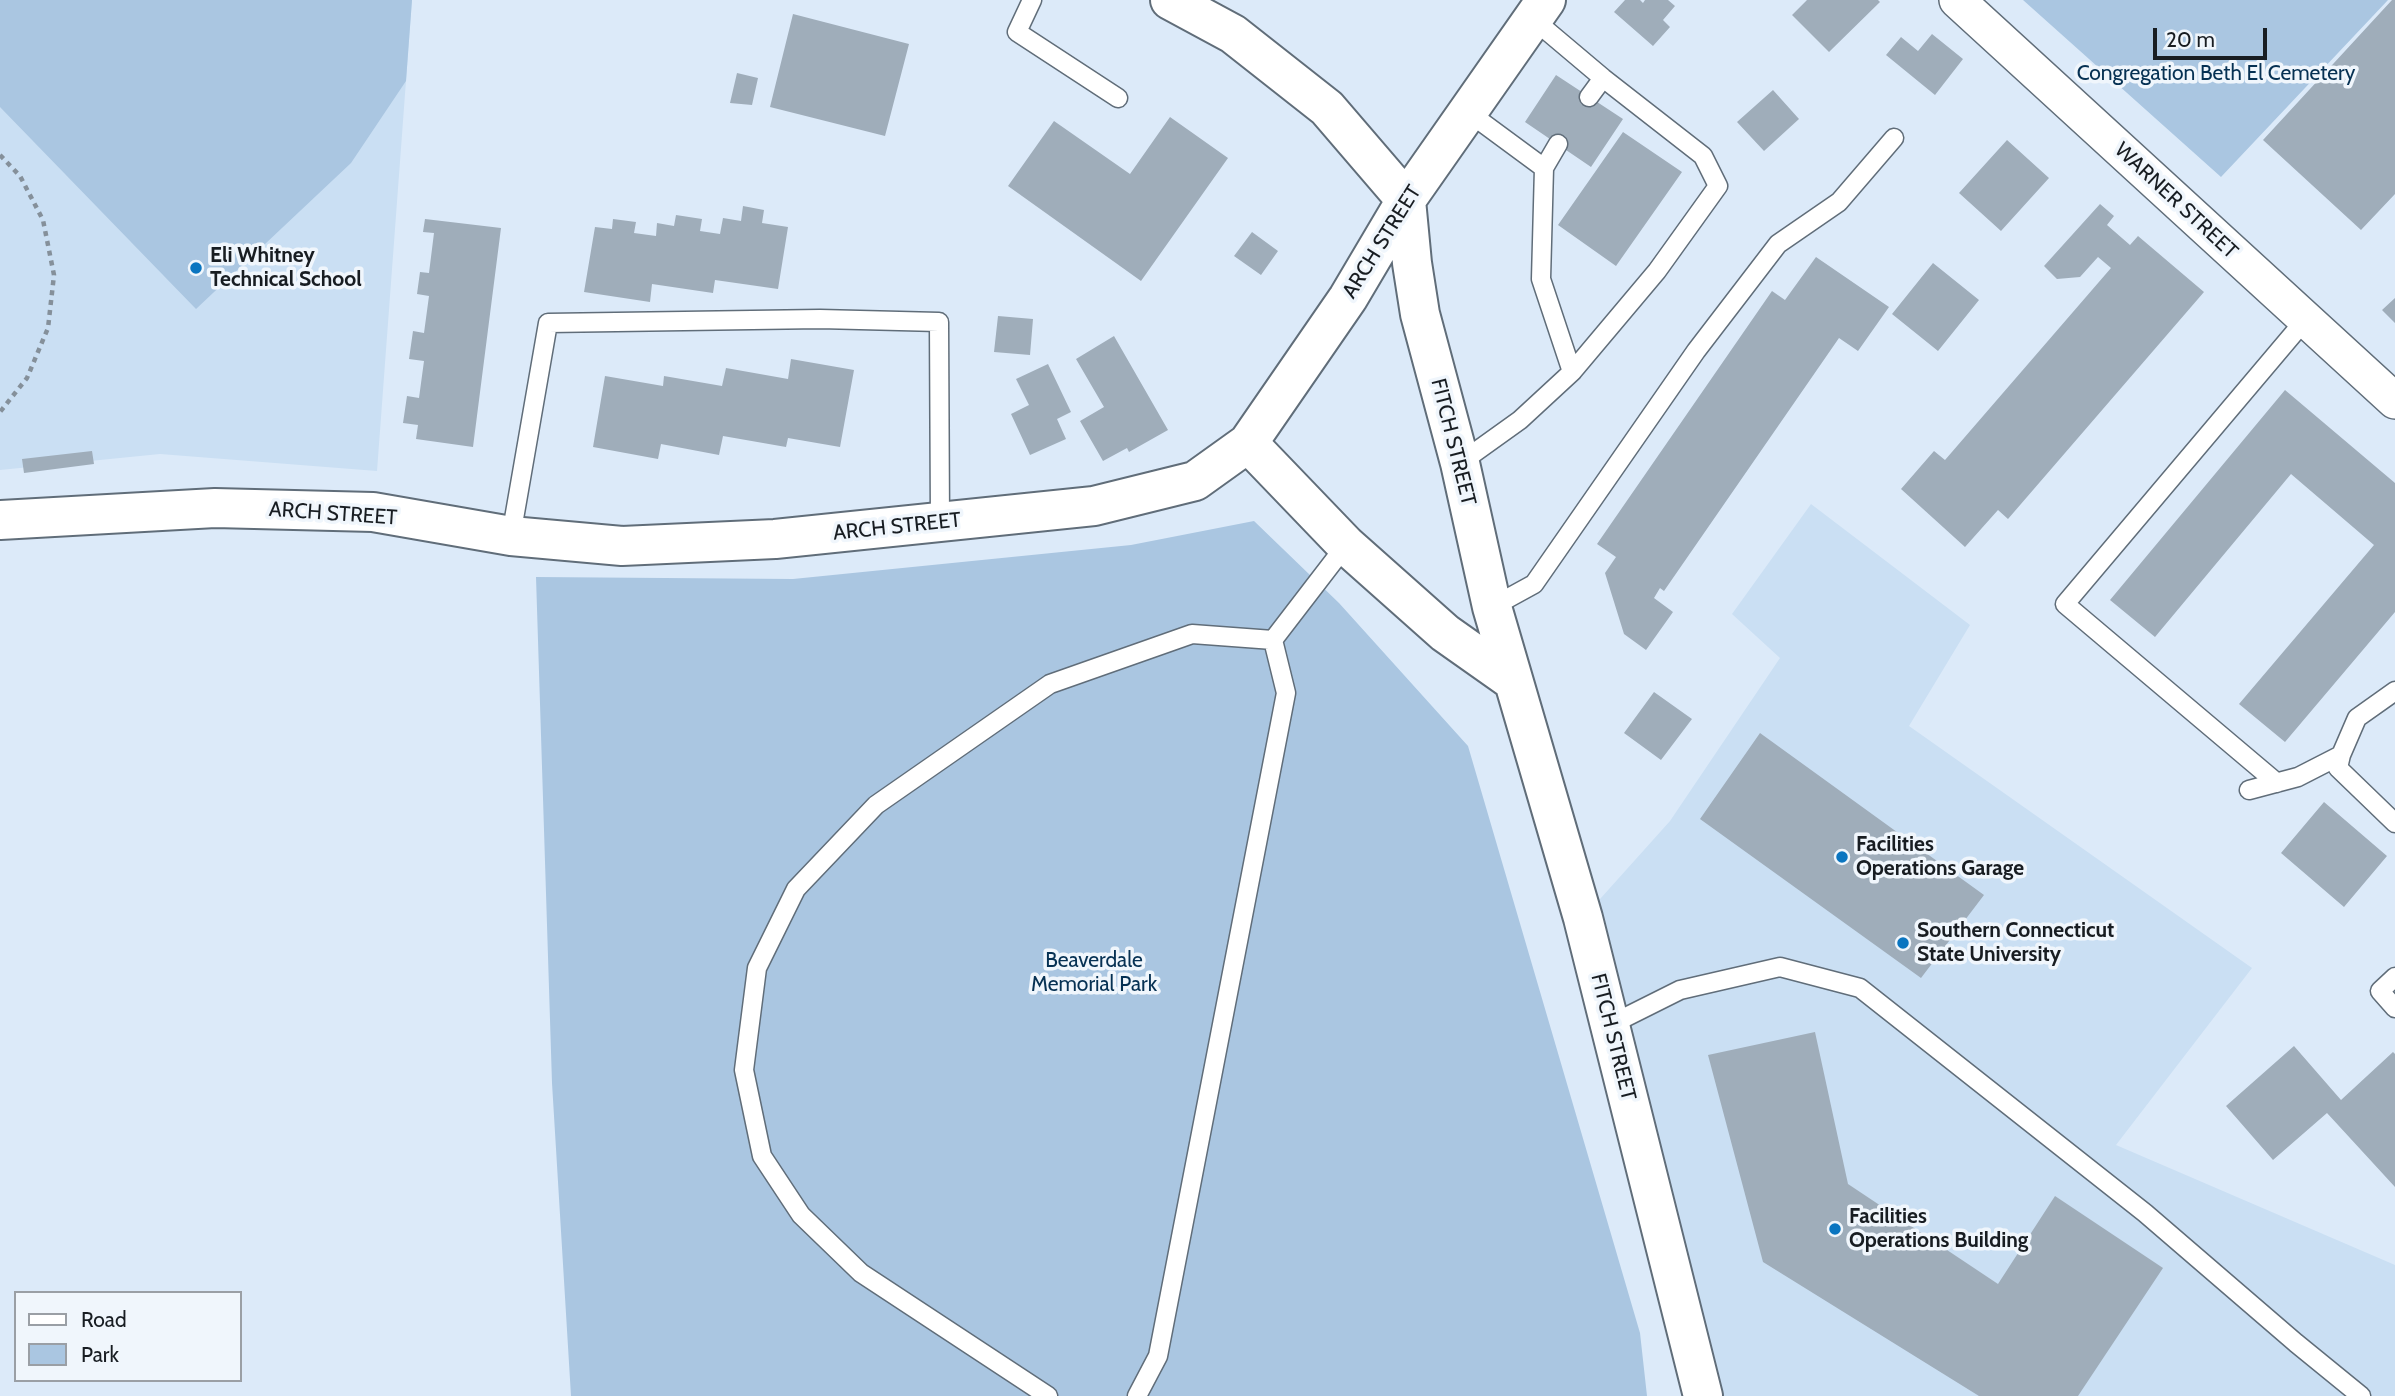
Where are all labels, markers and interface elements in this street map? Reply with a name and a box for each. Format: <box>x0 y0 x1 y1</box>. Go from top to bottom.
scale bar <box>2157 14 2271 58</box>
text: 20 m <box>2166 27 2215 52</box>
park label: Congregation Beth El Cemetery <box>2077 61 2355 87</box>
street label: WARNER STREET <box>2109 138 2243 264</box>
street label: ARCH STREET <box>1337 181 1427 303</box>
place label: Eli Whitney Technical School <box>210 243 362 293</box>
marker: Eli Whitney Technical School <box>188 260 204 276</box>
street label: FITCH STREET <box>1425 376 1481 508</box>
street label: ARCH STREET <box>268 497 398 531</box>
street label: ARCH STREET <box>832 508 962 546</box>
place label: Facilities Operations Garage <box>1856 832 2024 882</box>
marker: Facilities Operations Garage <box>1834 849 1850 865</box>
place label: Southern Connecticut State University <box>1917 918 2114 968</box>
marker: Southern Connecticut State University <box>1895 935 1911 951</box>
park label: Beaverdale Memorial Park <box>1031 948 1157 998</box>
street label: FITCH STREET <box>1585 971 1641 1103</box>
place label: Facilities Operations Building <box>1849 1204 2028 1254</box>
marker: Facilities Operations Building <box>1827 1221 1843 1237</box>
legend <box>14 1291 242 1382</box>
text: Road <box>81 1307 127 1332</box>
text: Park <box>81 1342 119 1367</box>

